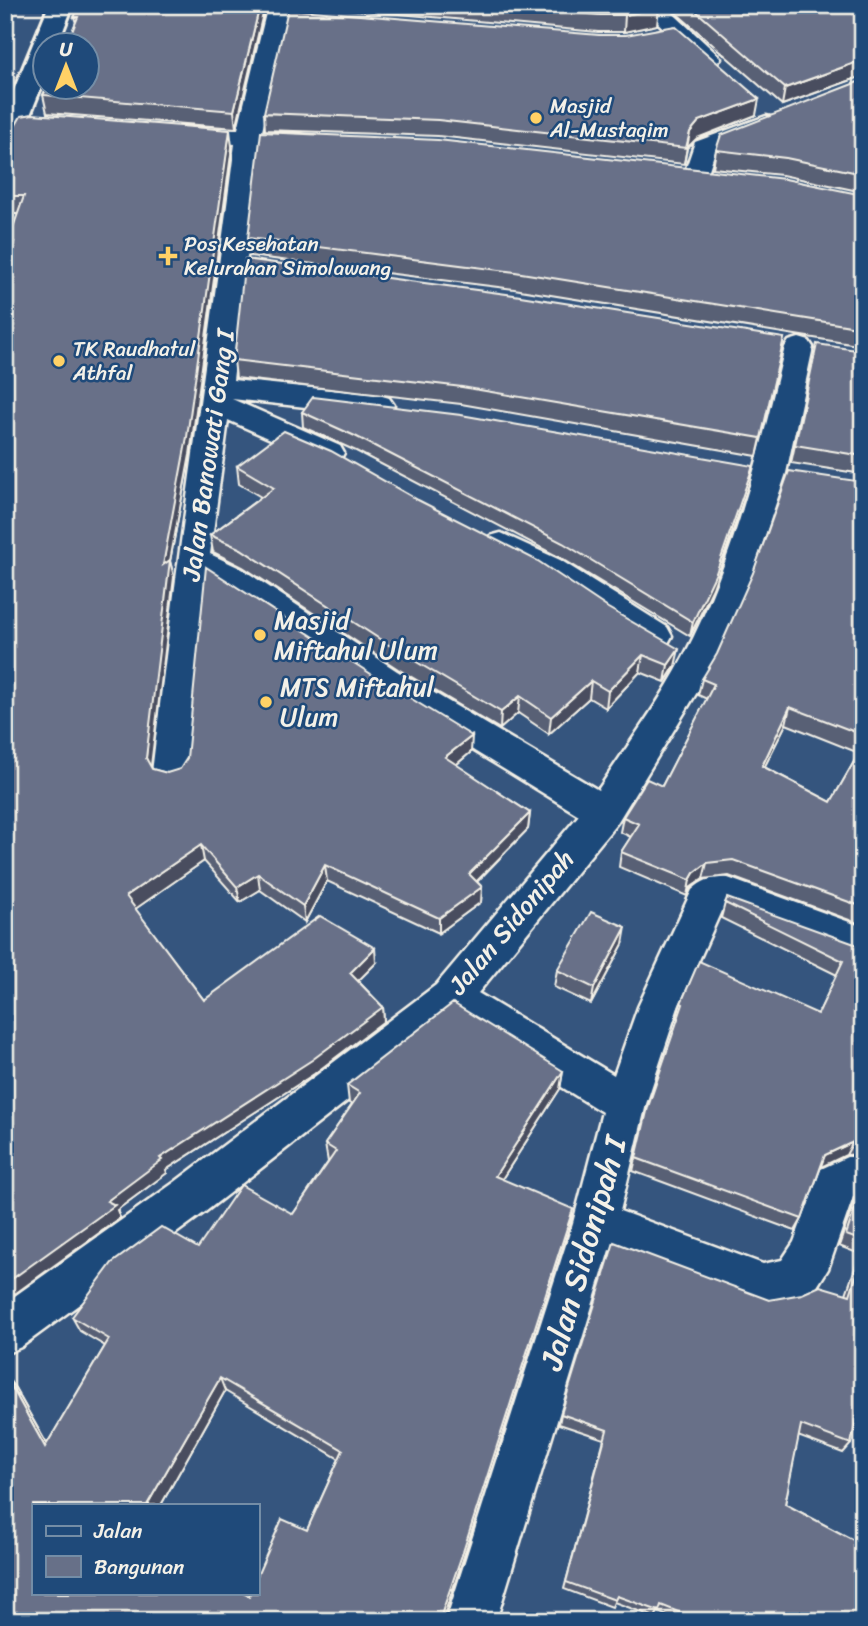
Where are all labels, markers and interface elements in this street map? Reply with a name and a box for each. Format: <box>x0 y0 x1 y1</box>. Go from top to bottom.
north arrow <box>32 32 102 102</box>
text: U <box>60 33 74 66</box>
place label: Masjid Al-Mustaqim <box>549 87 669 149</box>
marker: Masjid Al-Mustaqim <box>528 110 544 126</box>
place label: Pos Kesehatan Kelurahan Simolawang <box>184 225 391 287</box>
marker: Pos Kesehatan Kelurahan Simolawang <box>158 246 178 266</box>
street label: Jalan Banowati Gang I <box>167 325 249 585</box>
place label: TK Raudhatul Athfal <box>72 330 197 392</box>
marker: TK Raudhatul Athfal <box>51 353 67 369</box>
place label: Masjid Miftahul Ulum <box>274 597 438 673</box>
marker: Masjid Miftahul Ulum <box>252 627 268 643</box>
place label: MTS Miftahul Ulum <box>280 664 435 740</box>
marker: MTS Miftahul Ulum <box>258 694 274 710</box>
street label: Jalan Sidonipah <box>435 839 586 1006</box>
street label: Jalan Sidonipah I <box>523 1127 645 1378</box>
legend <box>32 1504 259 1594</box>
text: Jalan <box>93 1512 142 1550</box>
text: Bangunan <box>94 1548 184 1586</box>

